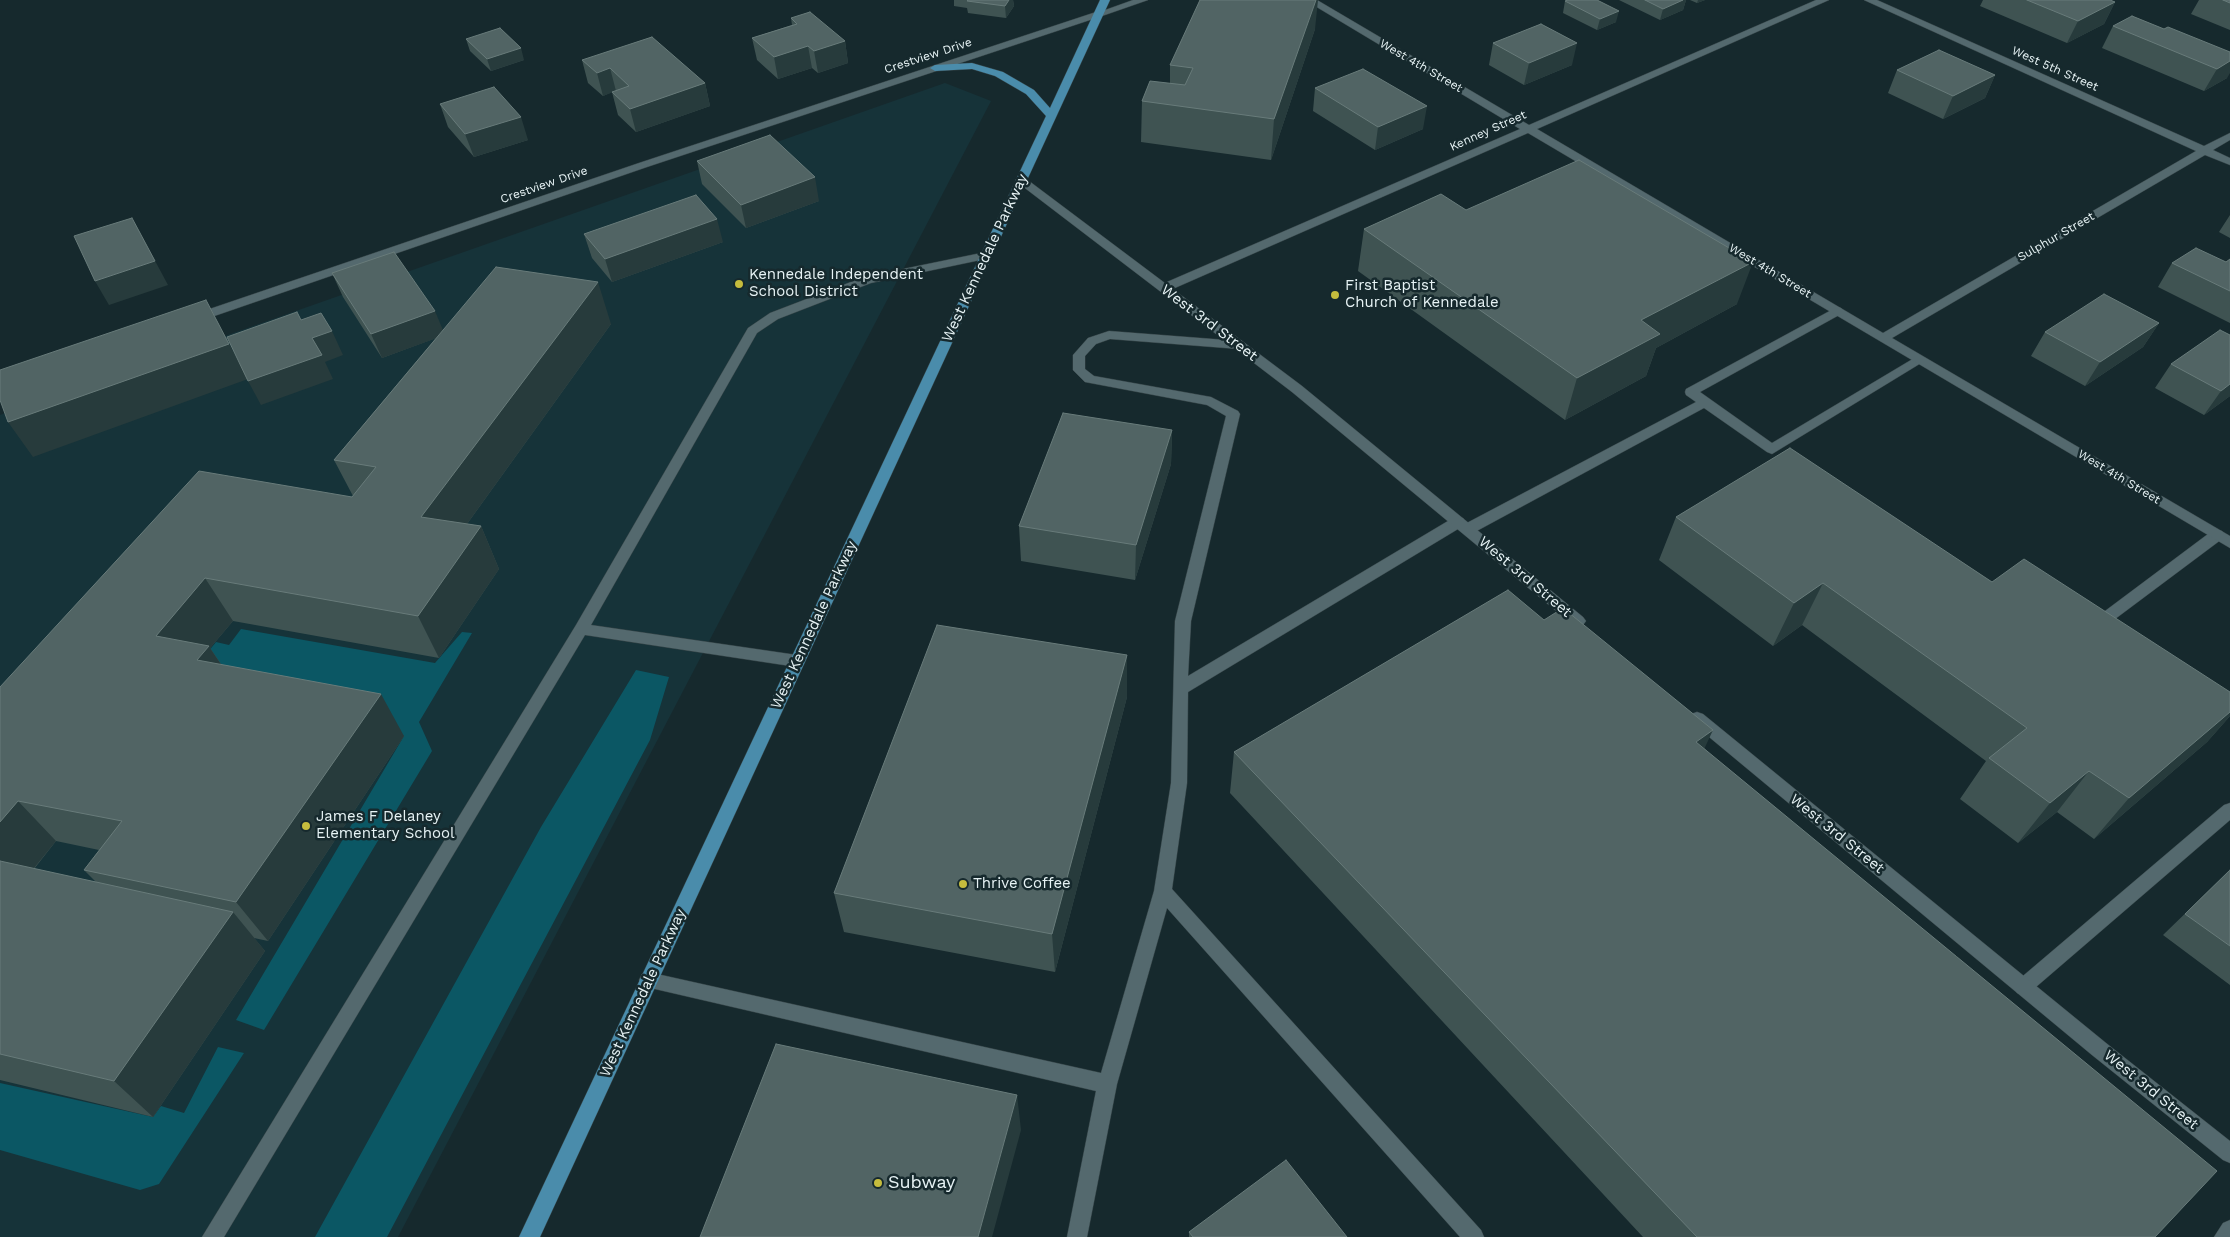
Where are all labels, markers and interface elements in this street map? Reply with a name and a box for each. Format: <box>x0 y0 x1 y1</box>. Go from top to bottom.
street label: Crestview Drive <box>882 35 974 77</box>
street label: West 4th Street <box>1377 36 1465 96</box>
street label: West 5th Street <box>2010 43 2100 95</box>
street label: Kenney Street <box>1448 108 1528 154</box>
street label: Crestview Drive <box>498 163 590 207</box>
street label: West Kennedale Parkway <box>938 171 1032 345</box>
street label: Sulphur Street <box>2015 209 2097 265</box>
street label: West 4th Street <box>1726 241 1814 301</box>
place label: Kennedale Independent School District <box>749 266 923 301</box>
place label: First Baptist Church of Kennedale <box>1345 277 1499 312</box>
marker: Kennedale Independent School District <box>733 278 745 290</box>
street label: West 3rd Street <box>1157 281 1261 365</box>
marker: First Baptist Church of Kennedale <box>1329 289 1341 301</box>
street label: West 4th Street <box>2075 447 2163 507</box>
street label: West 3rd Street <box>1475 533 1575 621</box>
street label: West Kennedale Parkway <box>767 538 861 712</box>
street label: West 3rd Street <box>1786 790 1888 878</box>
place label: James F Delaney Elementary School <box>316 808 455 843</box>
marker: James F Delaney Elementary School <box>300 820 312 832</box>
place label: Thrive Coffee <box>973 875 1071 893</box>
marker: Thrive Coffee <box>957 878 969 890</box>
street label: West Kennedale Parkway <box>596 906 690 1080</box>
street label: West 3rd Street <box>2100 1046 2202 1134</box>
place label: Subway <box>888 1172 955 1194</box>
marker: Subway <box>872 1177 884 1189</box>

